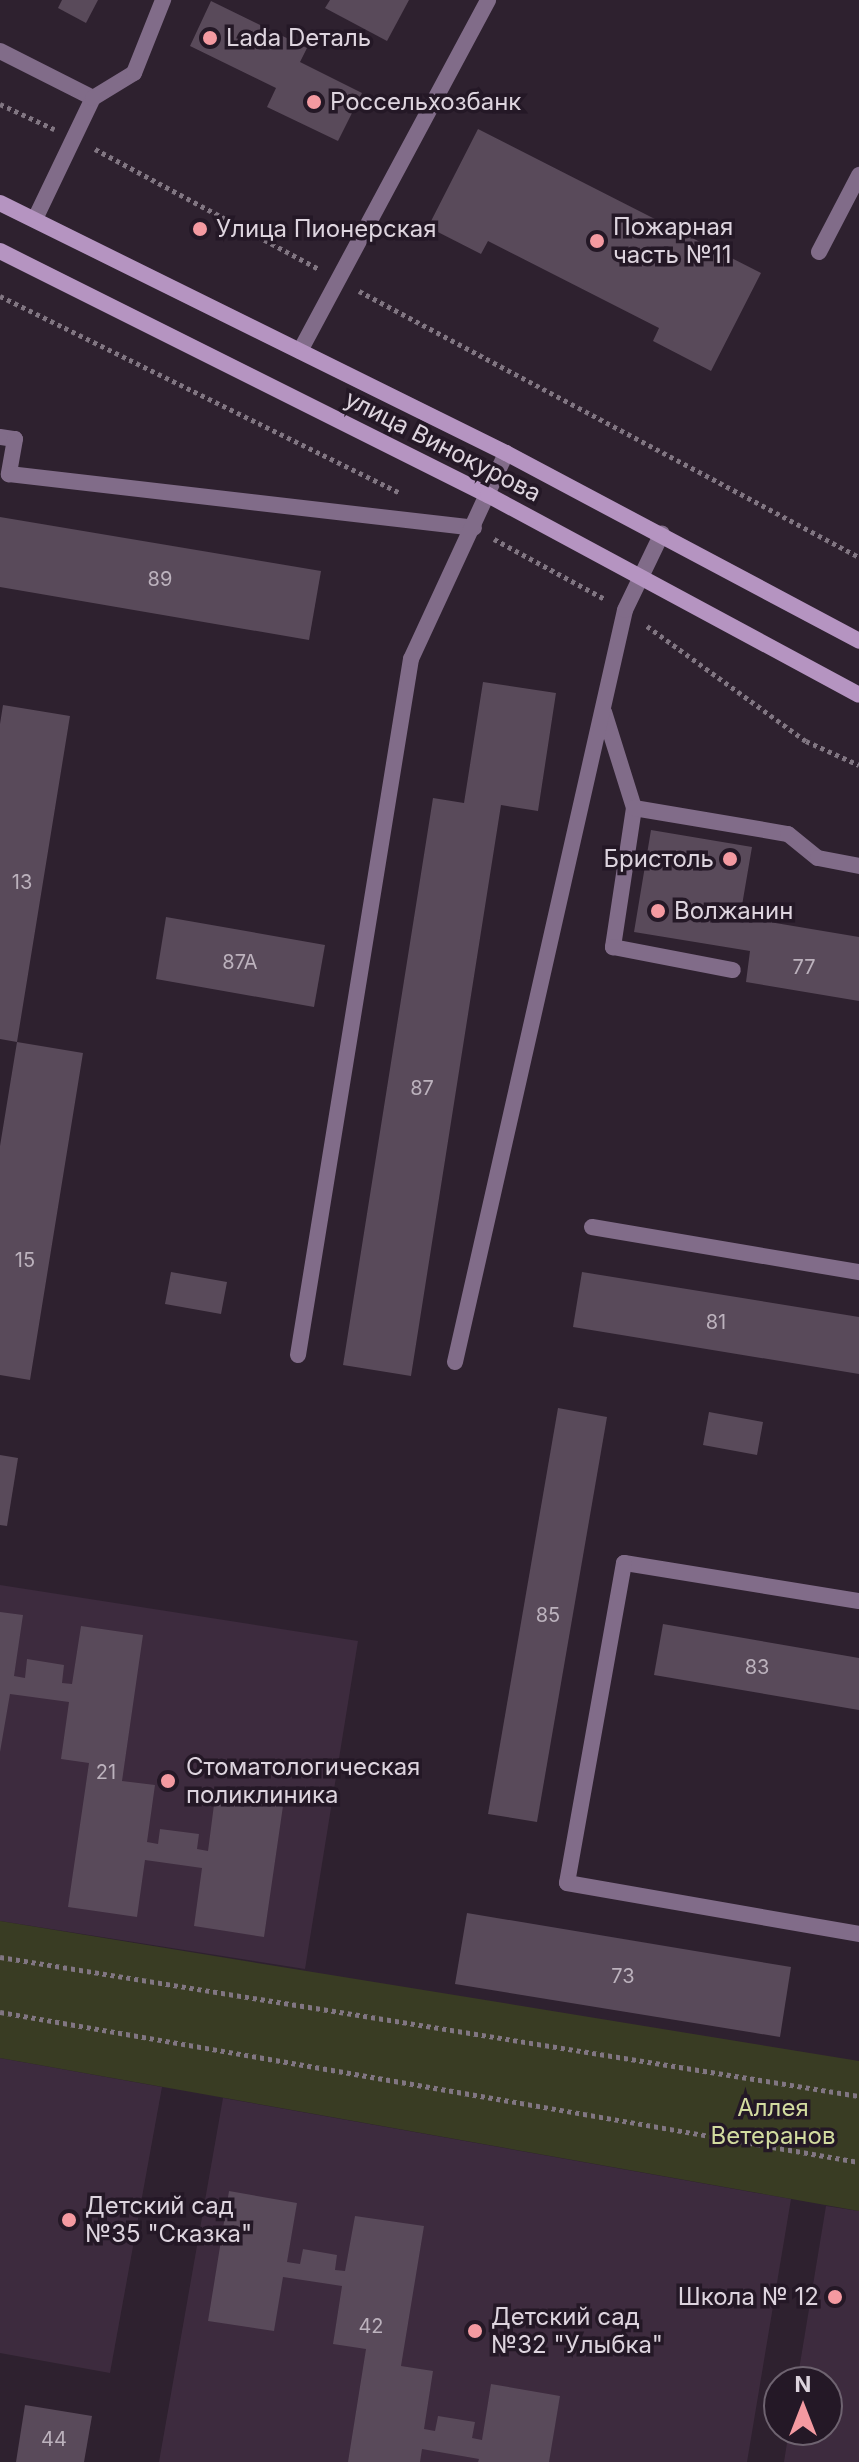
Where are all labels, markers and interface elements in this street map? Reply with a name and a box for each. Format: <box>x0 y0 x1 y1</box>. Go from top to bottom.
place label: Lada Dеталь <box>226 24 371 52</box>
marker: Lada Dеталь <box>201 29 219 47</box>
place label: Россельхозбанк <box>330 88 521 116</box>
marker: Россельхозбанк <box>305 93 323 111</box>
place label: Пожарная часть №11 <box>613 213 733 269</box>
place label: Улица Пионерская <box>216 215 436 243</box>
marker: Улица Пионерская <box>191 220 209 238</box>
marker: Пожарная часть №11 <box>588 232 606 250</box>
street label: улица Винокурова <box>340 384 546 508</box>
house number: 89 <box>148 567 172 591</box>
place label: Бристоль <box>604 845 714 873</box>
marker: Бристоль <box>721 850 739 868</box>
house number: 13 <box>12 870 32 894</box>
place label: Волжанин <box>674 897 793 925</box>
marker: Волжанин <box>649 902 667 920</box>
house number: 87А <box>222 950 258 974</box>
house number: 77 <box>792 955 816 979</box>
house number: 87 <box>410 1076 434 1100</box>
house number: 15 <box>15 1248 35 1272</box>
house number: 81 <box>706 1310 726 1334</box>
house number: 85 <box>536 1603 560 1627</box>
house number: 83 <box>745 1655 769 1679</box>
place label: Cтоматологическая поликлиника <box>186 1753 420 1809</box>
house number: 21 <box>96 1760 116 1784</box>
marker: Cтоматологическая поликлиника <box>157 1770 179 1792</box>
house number: 73 <box>611 1964 635 1988</box>
park label: Аллея Ветеранов <box>710 2094 836 2150</box>
place label: Детский сад №35 "Сказка" <box>85 2192 252 2248</box>
marker: Детский сад №35 "Сказка" <box>60 2211 78 2229</box>
place label: Школа № 12 <box>678 2283 819 2311</box>
marker: Школа № 12 <box>826 2288 844 2306</box>
place label: Детский сад №32 "Улыбка" <box>491 2303 663 2359</box>
house number: 42 <box>358 2314 384 2338</box>
marker: Детский сад №32 "Улыбка" <box>466 2322 484 2340</box>
north arrow <box>763 2366 843 2446</box>
text: N <box>795 2371 811 2397</box>
house number: 44 <box>41 2427 67 2451</box>

